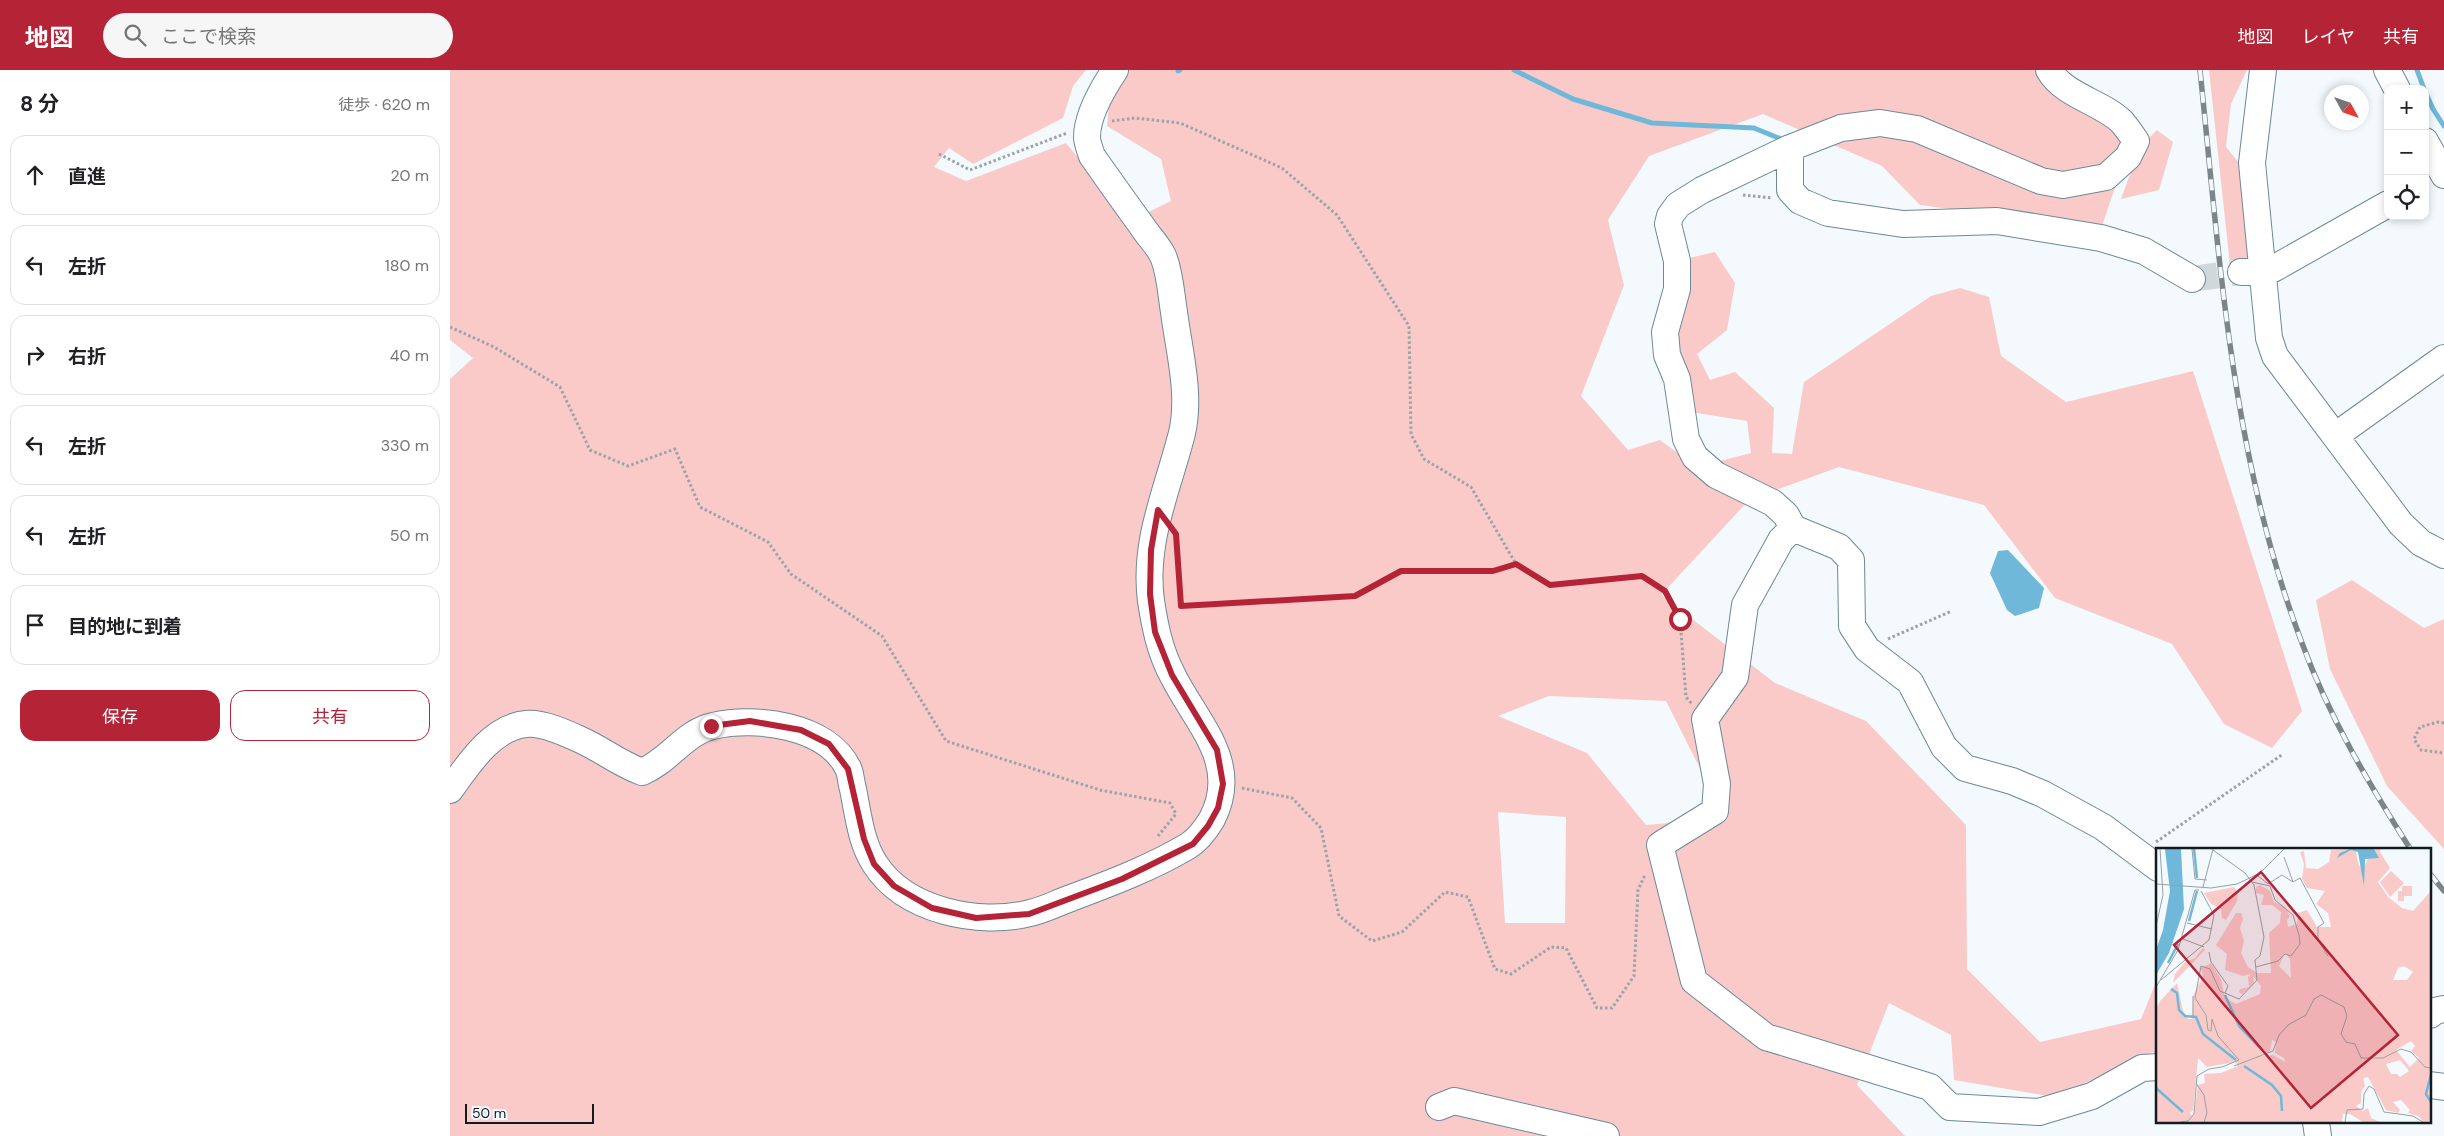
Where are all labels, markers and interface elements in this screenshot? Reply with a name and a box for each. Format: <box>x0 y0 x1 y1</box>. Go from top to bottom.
search box <box>103 13 453 58</box>
icon: search <box>121 21 149 49</box>
text: 地図 <box>25 22 73 53</box>
text: ここで検索 <box>161 24 256 49</box>
text: 地図 <box>2238 25 2274 49</box>
text: レイヤ <box>2302 25 2355 49</box>
text: 共有 <box>2383 25 2419 49</box>
north arrow <box>2324 85 2369 130</box>
map controls <box>2384 85 2429 220</box>
button: + <box>2384 85 2429 130</box>
text: 8 分 <box>20 90 59 118</box>
text: 徒歩 · 620 m <box>338 94 430 115</box>
button: − <box>2384 130 2429 175</box>
icon: ahead <box>21 161 49 189</box>
text: 直進 <box>68 164 106 189</box>
text: 20 m <box>390 165 429 186</box>
button: locate <box>2384 175 2429 220</box>
icon: left <box>21 251 49 279</box>
text: 左折 <box>68 254 106 279</box>
text: 180 m <box>385 255 429 276</box>
icon: right <box>21 341 49 369</box>
text: 右折 <box>68 344 106 369</box>
text: 40 m <box>390 345 429 366</box>
icon: left <box>21 431 49 459</box>
text: 左折 <box>68 434 106 459</box>
text: 330 m <box>381 435 429 456</box>
icon: left <box>21 521 49 549</box>
text: 左折 <box>68 524 106 549</box>
text: 50 m <box>390 525 429 546</box>
route start <box>1669 608 1692 631</box>
icon: arrive <box>21 611 49 639</box>
text: 目的地に到着 <box>68 614 182 639</box>
button: 保存 <box>20 690 220 741</box>
button: 共有 <box>230 690 430 741</box>
route end <box>700 715 723 738</box>
inset map <box>2156 848 2432 1124</box>
scale bar <box>465 1101 594 1124</box>
text: 50 m <box>472 1104 506 1122</box>

